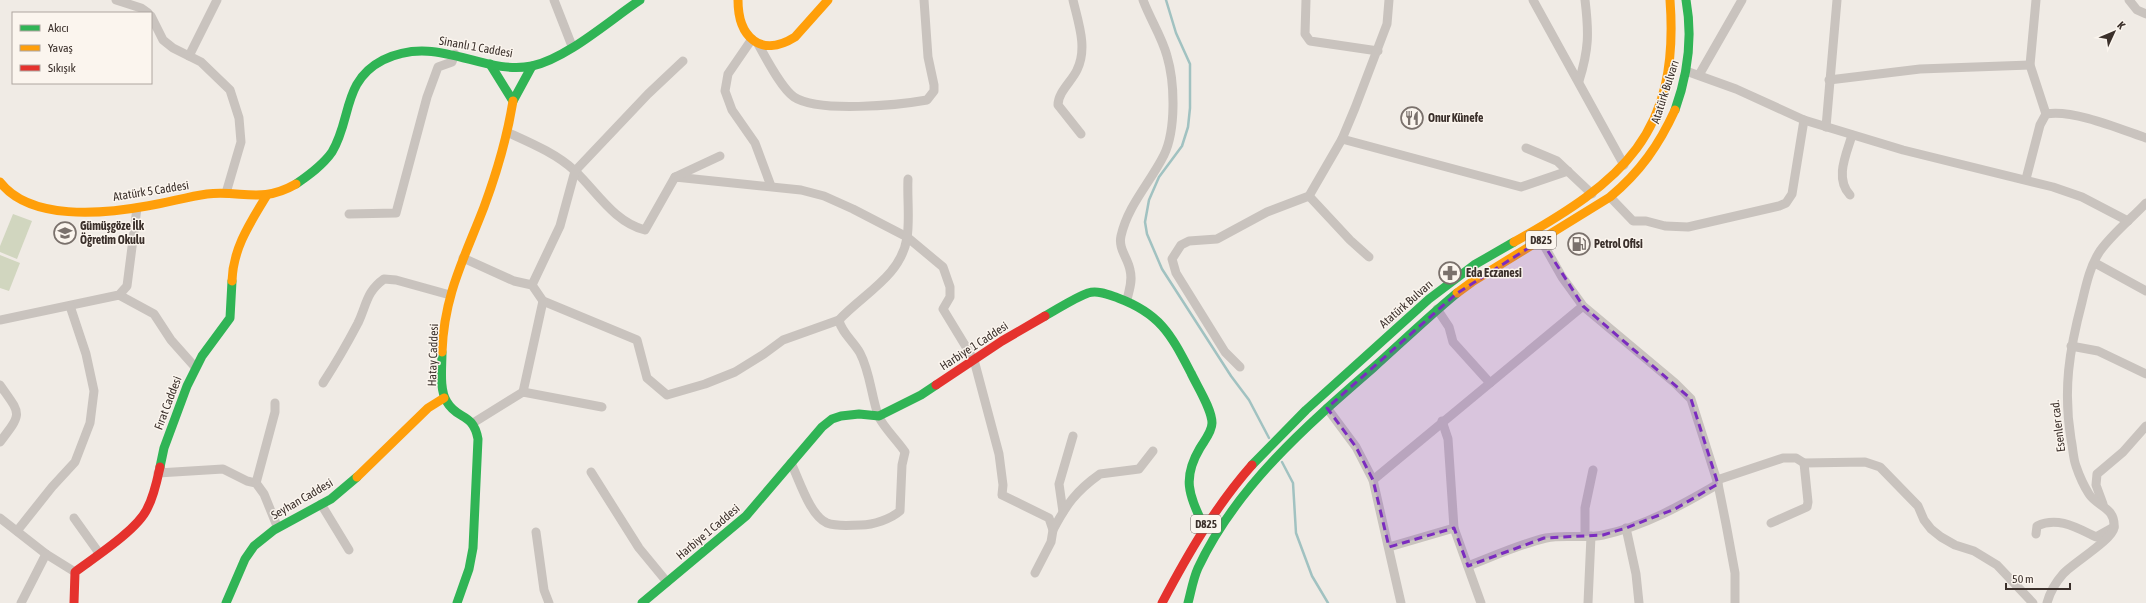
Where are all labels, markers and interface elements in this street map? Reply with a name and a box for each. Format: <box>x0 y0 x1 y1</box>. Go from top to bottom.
legend <box>12 12 152 84</box>
north arrow <box>2094 12 2134 52</box>
text: K <box>2115 19 2128 32</box>
text: Akıcı <box>48 21 69 35</box>
street label: Sinanlı 1 Caddesi <box>438 34 514 60</box>
text: Yavaş <box>48 41 73 55</box>
street label: Atatürk Bulvarı <box>1648 59 1682 125</box>
text: Sıkışık <box>48 61 76 75</box>
restaurant icon: Onur Künefe <box>1399 105 1425 131</box>
place label: Onur Künefe <box>1428 111 1484 125</box>
street label: Atatürk 5 Caddesi <box>112 178 190 204</box>
place label: Gümüşgöze İlk Öğretim Okulu <box>80 218 145 247</box>
school or university icon: Gümüşgöze İlk Öğretim Okulu <box>52 220 78 246</box>
road number: D825 <box>1526 231 1556 249</box>
fuel station icon: Petrol Ofisi <box>1566 231 1592 257</box>
place label: Petrol Ofisi <box>1594 237 1643 251</box>
pharmacy icon: Eda Eczanesi <box>1437 260 1463 286</box>
place label: Eda Eczanesi <box>1466 266 1522 280</box>
street label: Atatürk Bulvarı <box>1377 277 1435 331</box>
street label: Harbiye 1 Caddesi <box>937 319 1011 373</box>
street label: Hatay Caddesi <box>425 323 441 387</box>
street label: Fırat Caddesi <box>151 374 185 432</box>
street label: Esenler cad. <box>2048 399 2068 453</box>
street label: Seyhan Caddesi <box>269 476 335 522</box>
street label: Harbiye 1 Caddesi <box>673 501 743 563</box>
road number: D825 <box>1191 515 1221 533</box>
scale bar <box>2006 565 2070 591</box>
text: 50 m <box>2012 572 2034 586</box>

